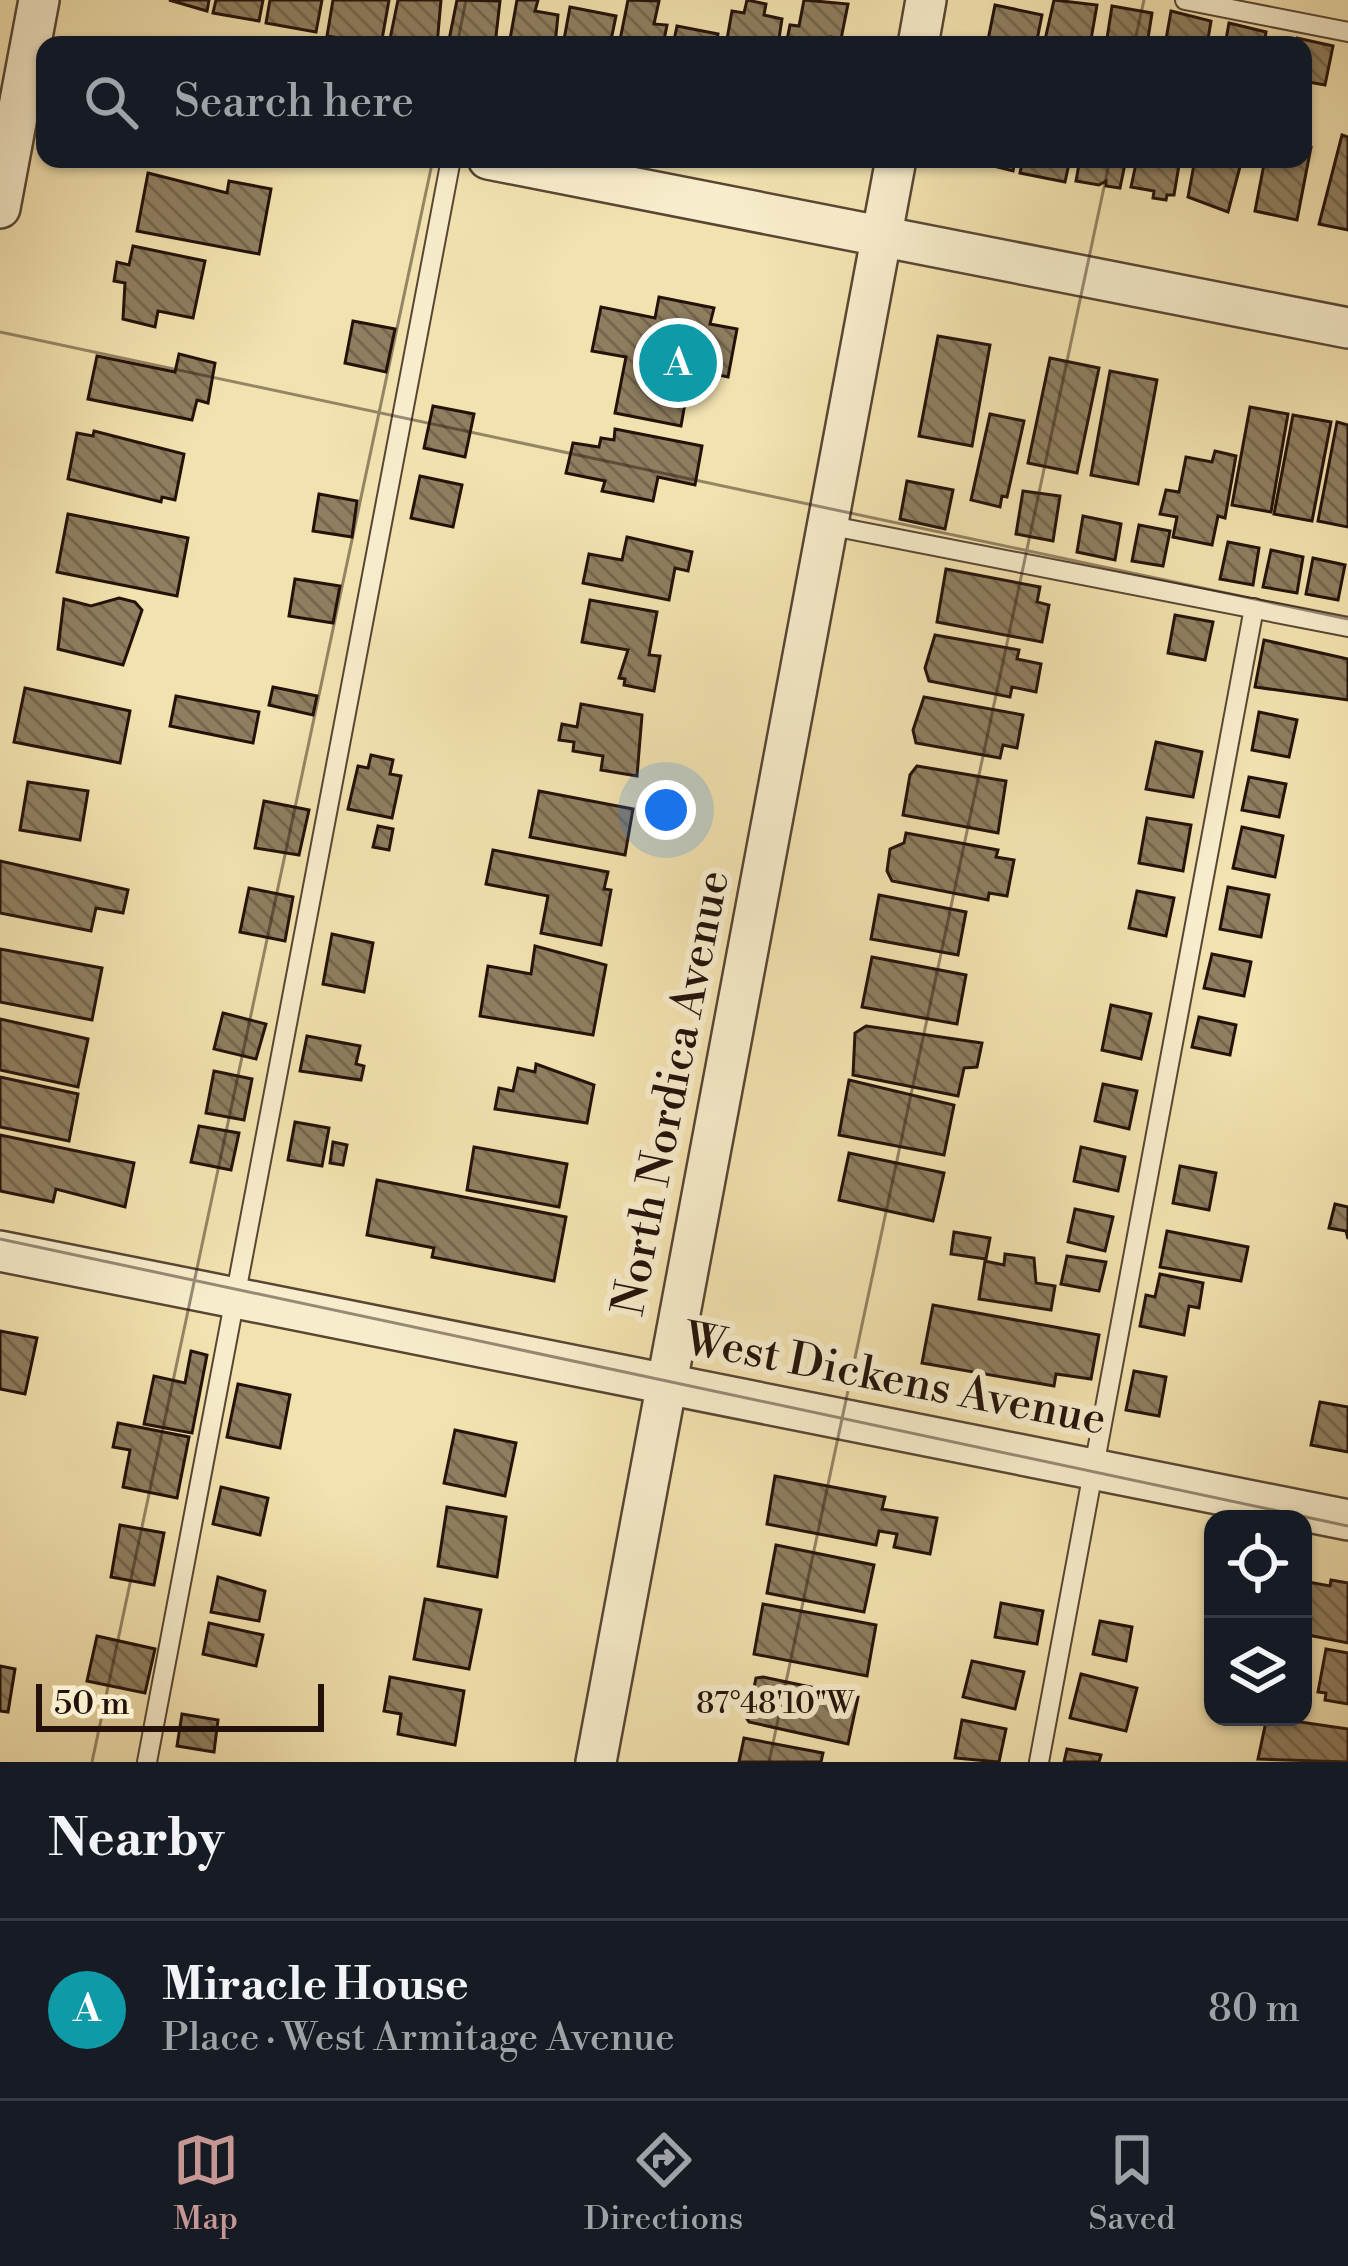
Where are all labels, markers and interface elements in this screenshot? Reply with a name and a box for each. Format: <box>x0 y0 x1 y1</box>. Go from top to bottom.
search box <box>36 36 1312 168</box>
icon: search <box>78 69 144 135</box>
text: Search here <box>174 74 414 131</box>
pin: A <box>639 318 717 408</box>
your location <box>636 780 696 840</box>
street label: North Nordica Avenue <box>601 866 743 1320</box>
street label: West Dickens Avenue <box>677 1311 1111 1449</box>
map controls <box>1204 1510 1312 1726</box>
button: locate <box>1204 1510 1312 1618</box>
button: layers <box>1204 1618 1312 1726</box>
scale bar <box>36 1678 324 1731</box>
text: 50 m <box>54 1684 130 1725</box>
text: 87°48'10"W <box>696 1685 855 1723</box>
text: Nearby <box>48 1808 224 1872</box>
text: Miracle House <box>162 1957 469 2014</box>
text: A <box>73 1985 101 2034</box>
text: 80 m <box>1208 1985 1300 2034</box>
text: Place · West Armitage Avenue <box>162 2014 675 2063</box>
tab: Map <box>173 2127 239 2240</box>
tab: Directions <box>584 2127 743 2240</box>
tab: Saved <box>1089 2127 1175 2240</box>

